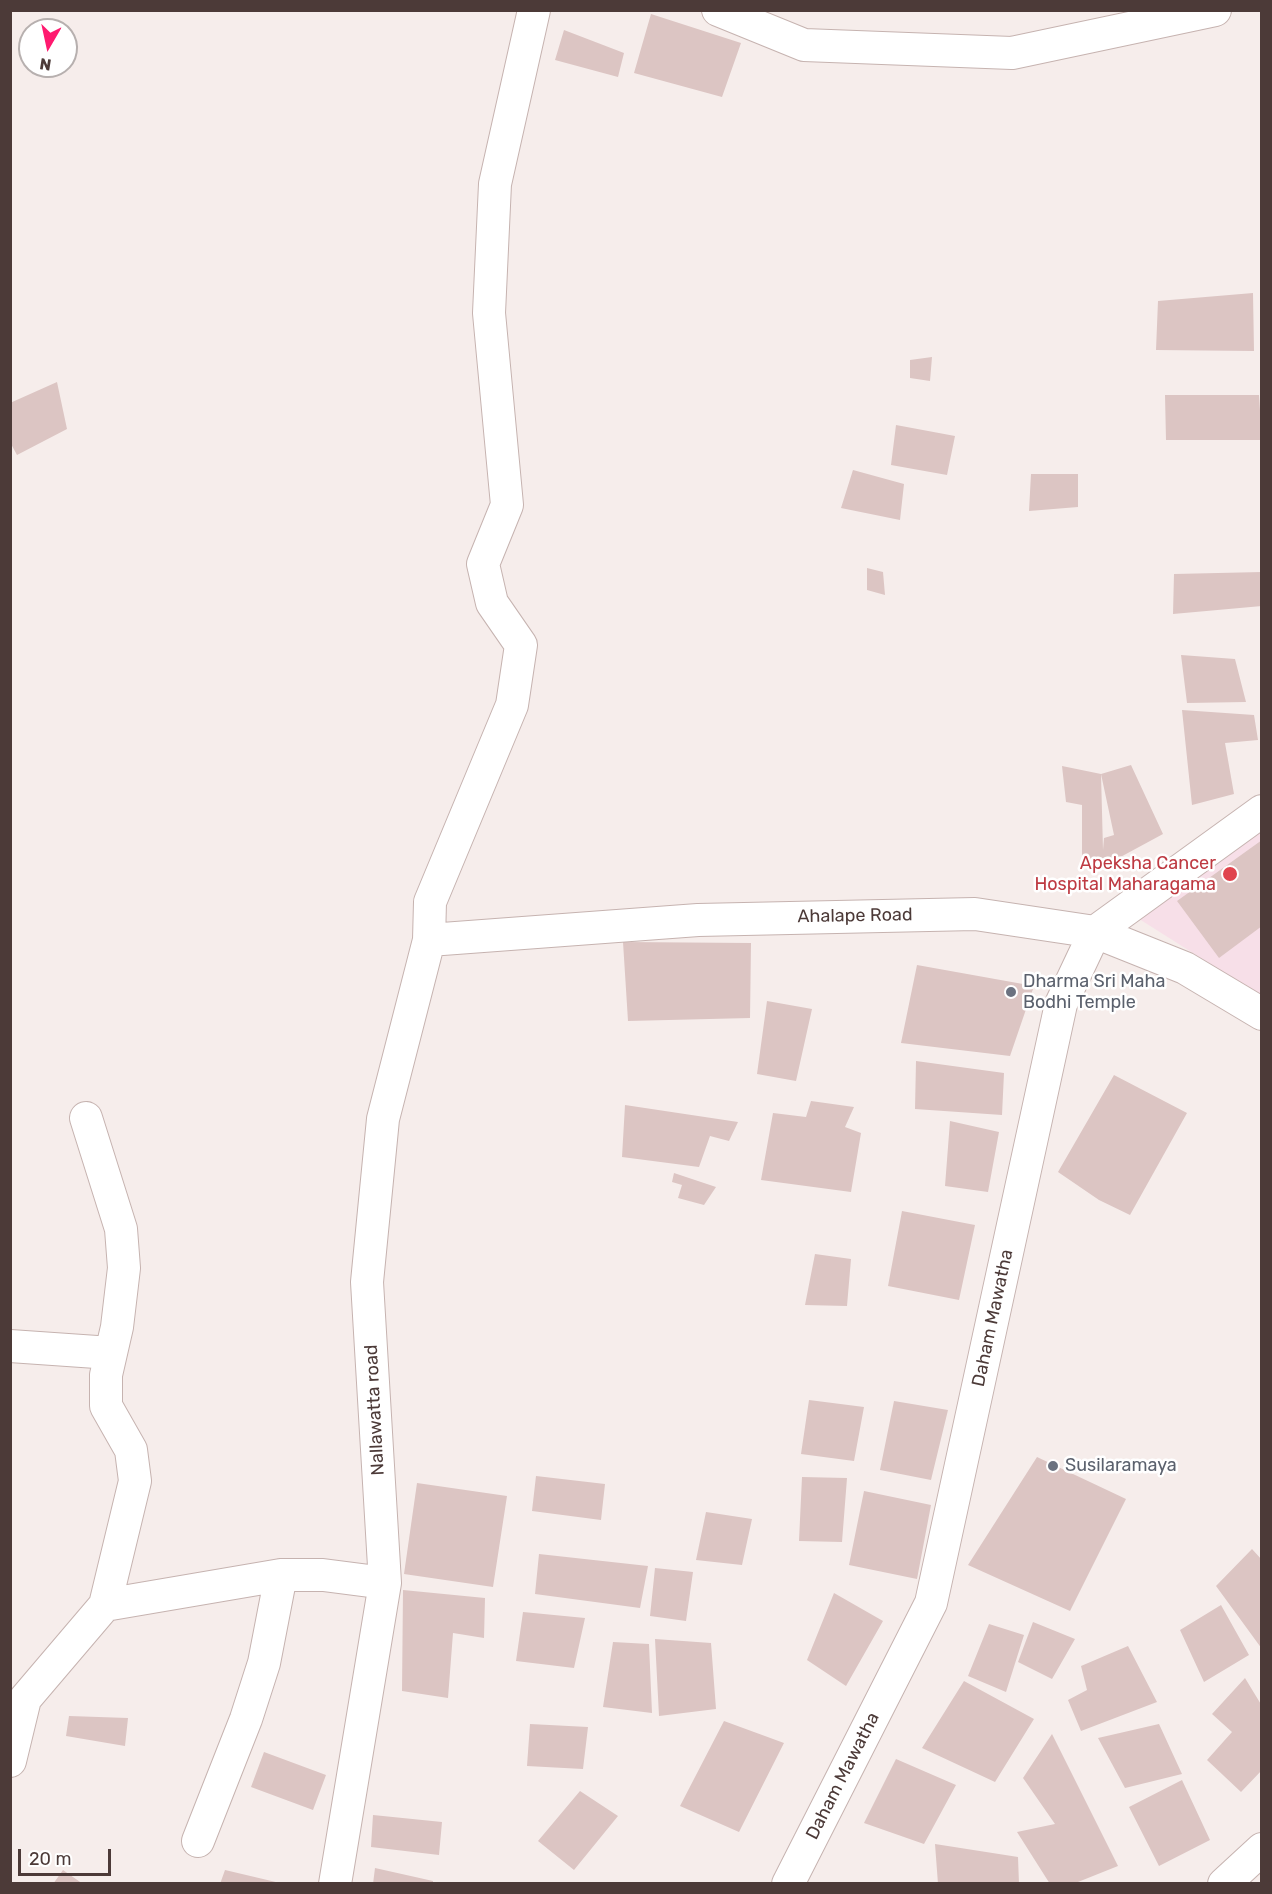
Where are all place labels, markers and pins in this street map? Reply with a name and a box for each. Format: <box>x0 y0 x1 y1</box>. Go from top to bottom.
place label: Apeksha Cancer Hospital Maharagama <box>1034 853 1216 896</box>
marker: Apeksha Cancer Hospital Maharagama <box>1221 865 1239 883</box>
place label: Dharma Sri Maha Bodhi Temple <box>1023 971 1165 1014</box>
marker: Dharma Sri Maha Bodhi Temple <box>1004 985 1018 999</box>
place label: Susilaramaya <box>1065 1455 1177 1477</box>
marker: Susilaramaya <box>1046 1459 1060 1473</box>

